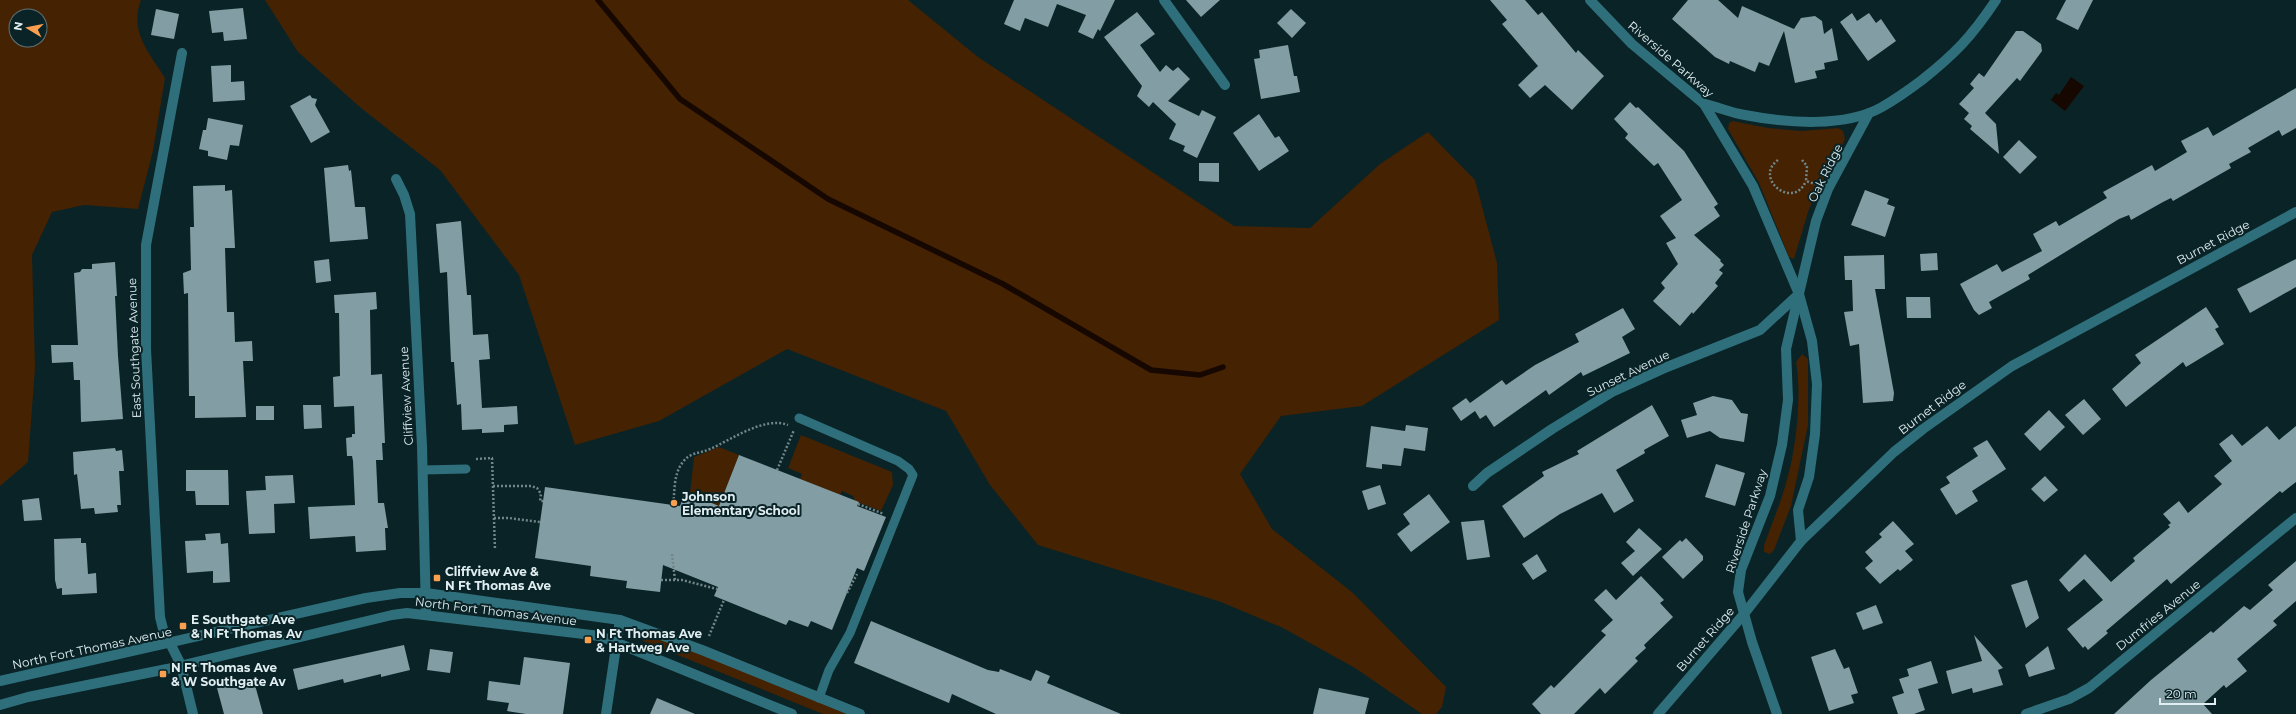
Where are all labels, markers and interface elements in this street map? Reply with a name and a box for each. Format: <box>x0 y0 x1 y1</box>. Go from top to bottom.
north arrow <box>8 8 48 48</box>
street label: Riverside Parkway <box>1625 18 1717 101</box>
text: N <box>10 21 26 32</box>
street label: Oak Ridge <box>1804 141 1846 205</box>
street label: Burnet Ridge <box>2174 216 2252 268</box>
street label: East Southgate Avenue <box>124 278 144 418</box>
street label: Cliffview Avenue <box>396 346 416 446</box>
street label: Sunset Avenue <box>1584 347 1672 399</box>
street label: Burnet Ridge <box>1895 377 1969 437</box>
street label: Riverside Parkway <box>1722 467 1770 575</box>
place label: Johnson Elementary School <box>681 489 800 518</box>
marker: Johnson Elementary School <box>669 498 679 508</box>
place label: Cliffview Ave & N Ft Thomas Ave <box>445 564 552 593</box>
marker: Cliffview Ave & N Ft Thomas Ave <box>432 573 442 583</box>
street label: Dumfries Avenue <box>2113 576 2203 654</box>
street label: North Fort Thomas Avenue <box>414 594 578 628</box>
street label: Burnet Ridge <box>1673 604 1737 674</box>
place label: E Southgate Ave & N Ft Thomas Av <box>191 612 303 641</box>
marker: E Southgate Ave & N Ft Thomas Av <box>178 621 188 631</box>
street label: North Fort Thomas Avenue <box>11 624 173 672</box>
place label: N Ft Thomas Ave & Hartweg Ave <box>596 626 703 655</box>
marker: N Ft Thomas Ave & Hartweg Ave <box>583 635 593 645</box>
place label: N Ft Thomas Ave & W Southgate Av <box>171 660 286 689</box>
marker: N Ft Thomas Ave & W Southgate Av <box>158 669 168 679</box>
scale bar <box>2160 680 2215 706</box>
text: 20 m <box>2166 686 2197 701</box>

